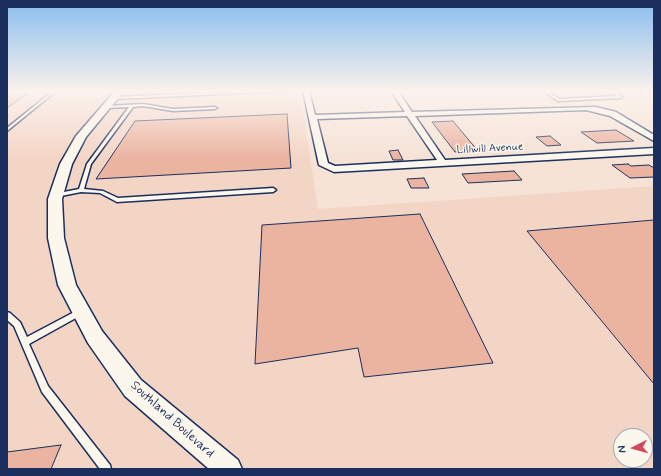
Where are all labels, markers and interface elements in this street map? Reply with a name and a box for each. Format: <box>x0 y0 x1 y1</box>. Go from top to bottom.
street label: Lillwill Avenue <box>456 141 524 157</box>
street label: Southland Boulevard <box>127 378 217 462</box>
north arrow <box>613 428 653 468</box>
text: N <box>615 445 629 454</box>

